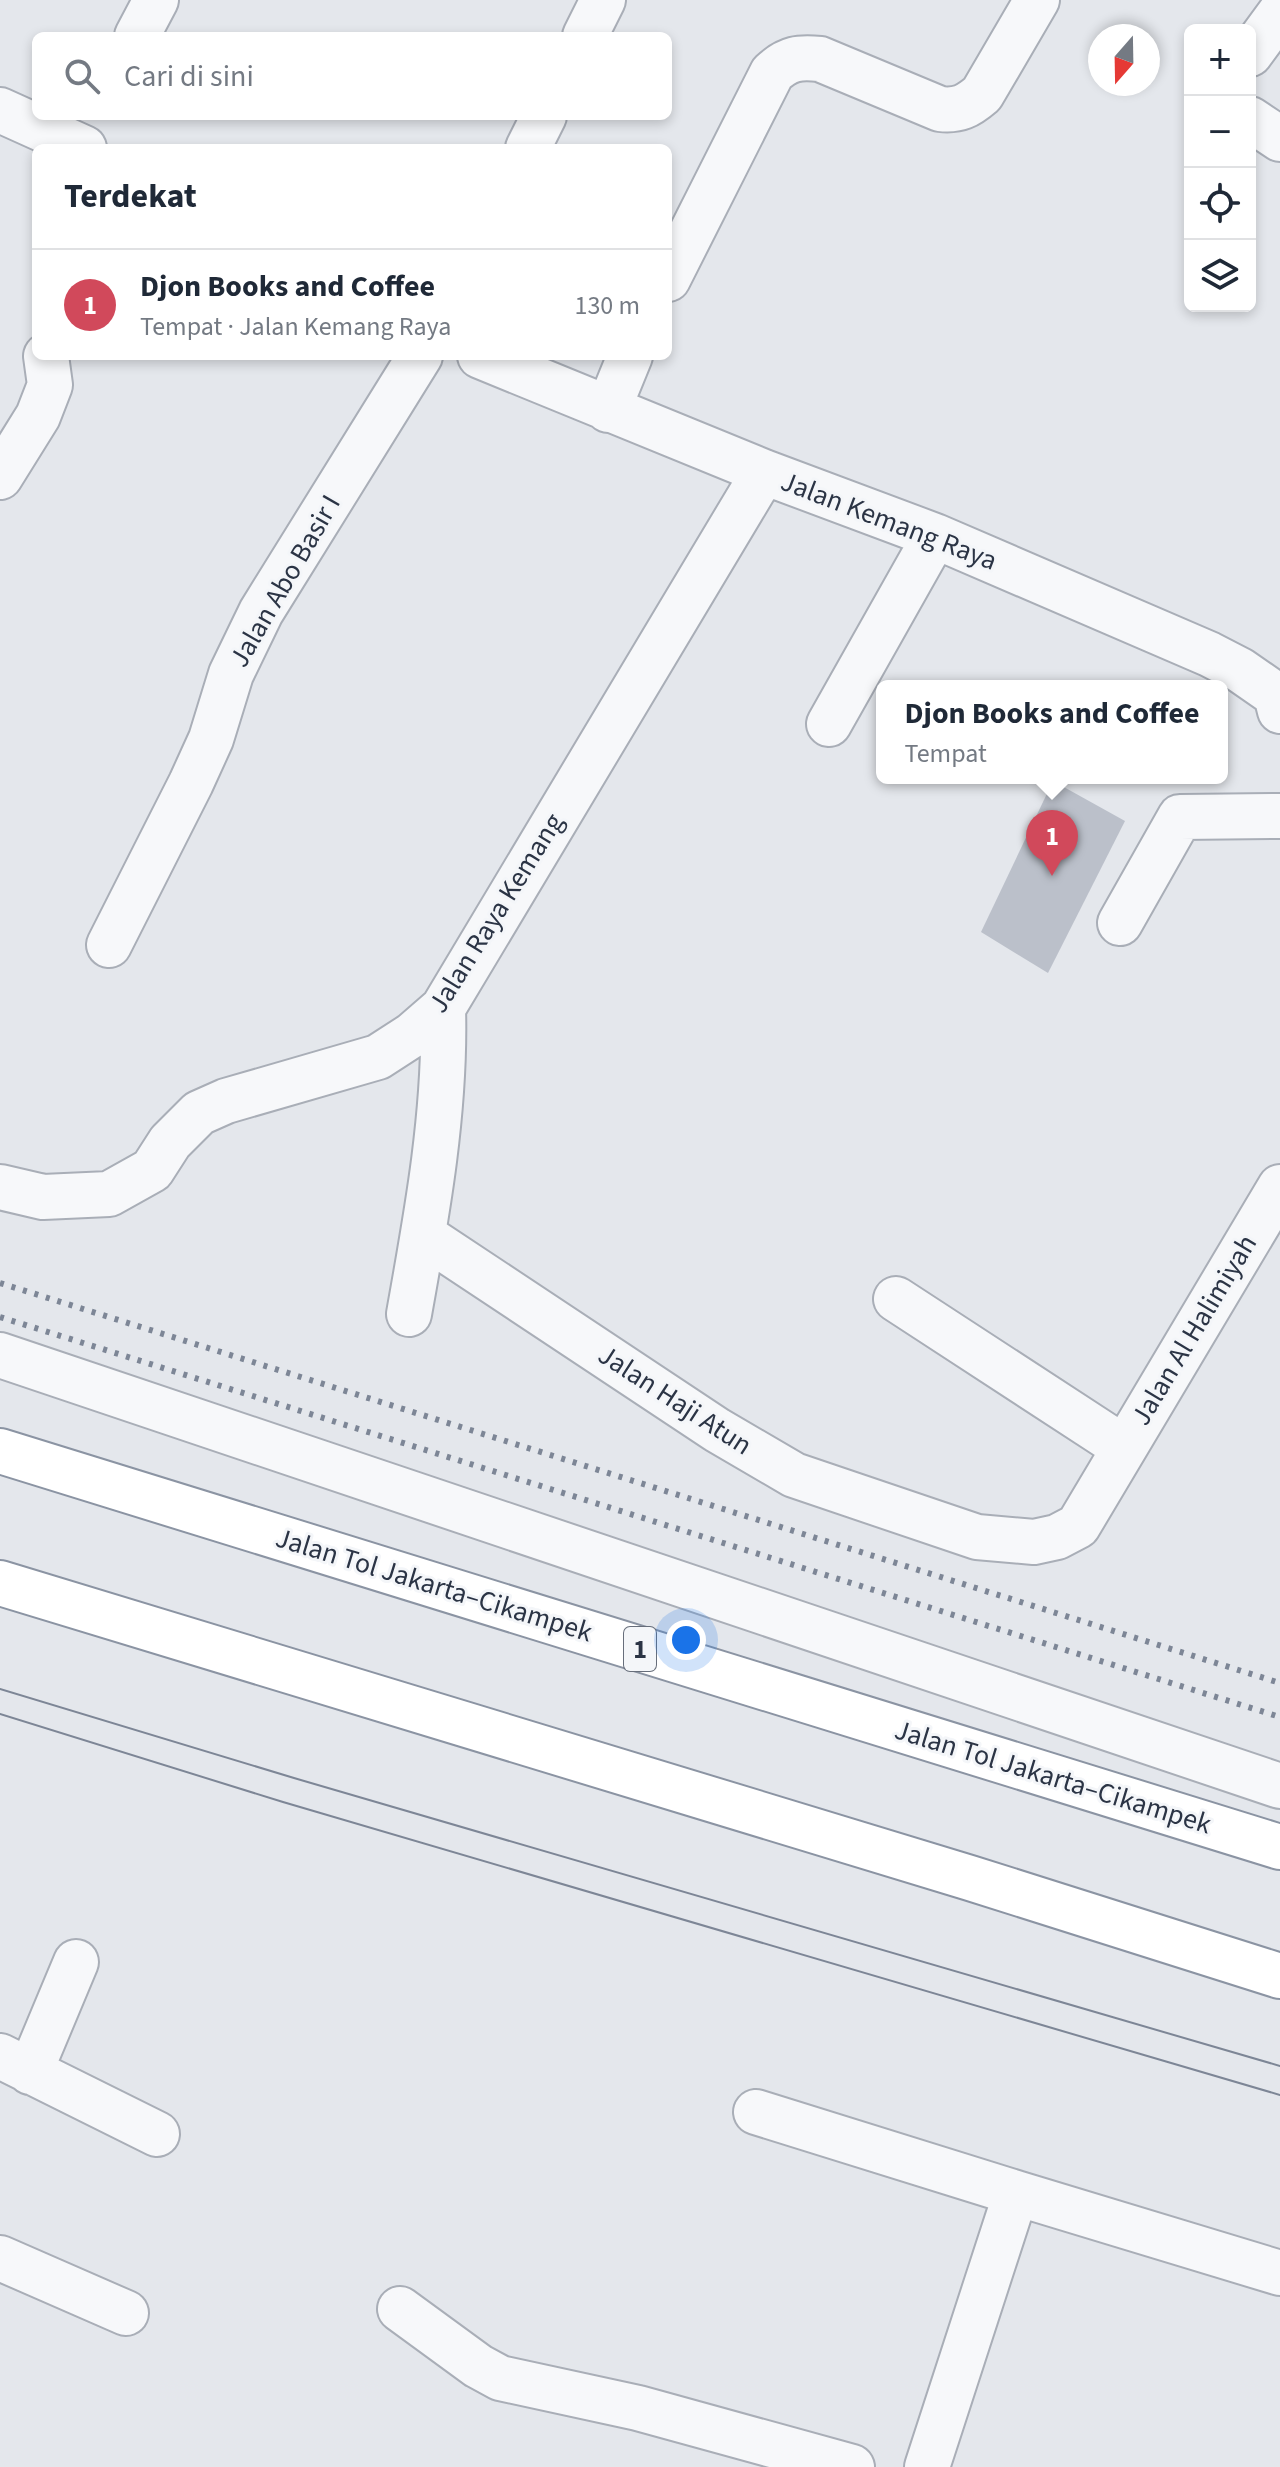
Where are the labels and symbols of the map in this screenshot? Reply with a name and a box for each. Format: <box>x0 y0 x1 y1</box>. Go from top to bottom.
north arrow <box>1088 24 1160 96</box>
street label: Jalan Kemang Raya <box>775 461 1003 581</box>
street label: Jalan Abo Basir I <box>219 487 351 675</box>
street label: Jalan Raya Kemang <box>418 806 574 1020</box>
pin: 1 <box>1026 810 1078 876</box>
street label: Jalan Al Halimiyah <box>1121 1227 1267 1433</box>
street label: Jalan Haji Atun <box>590 1335 760 1465</box>
street label: Jalan Tol Jakarta–Cikampek <box>271 1518 597 1652</box>
your location <box>666 1620 706 1660</box>
road number: 1 <box>624 1627 656 1671</box>
street label: Jalan Tol Jakarta–Cikampek <box>890 1710 1216 1844</box>

